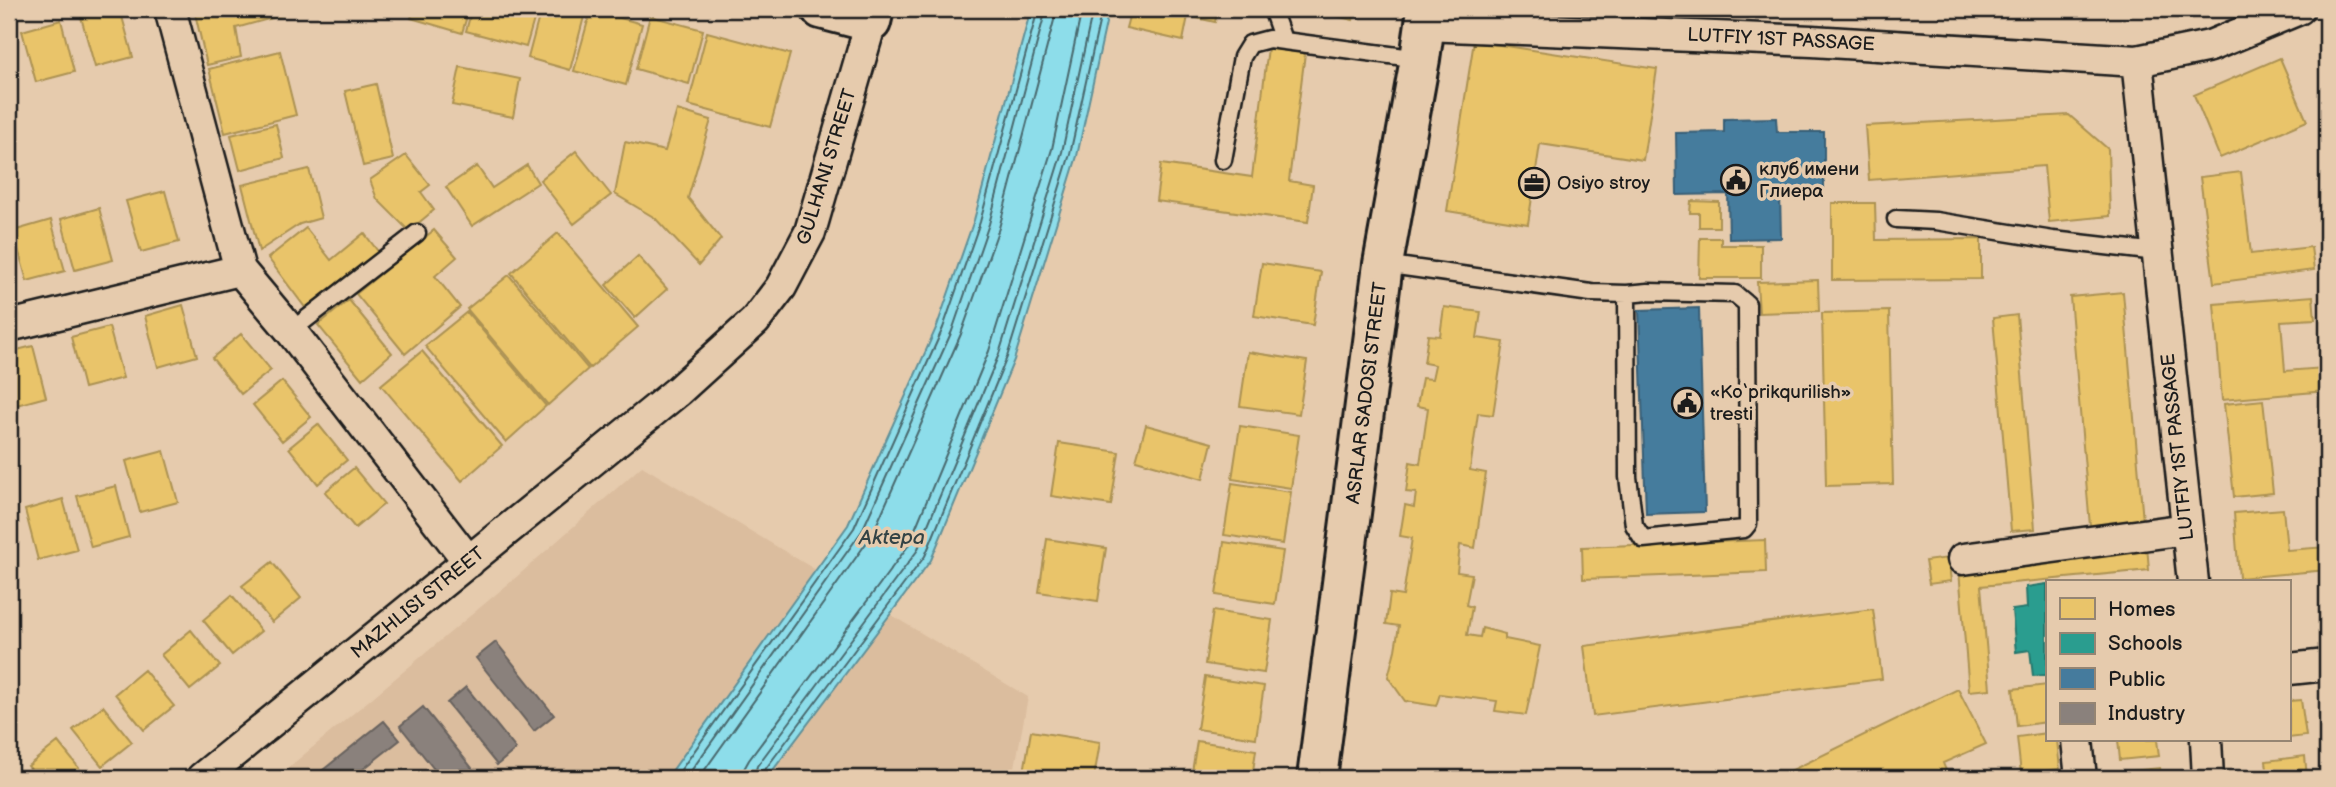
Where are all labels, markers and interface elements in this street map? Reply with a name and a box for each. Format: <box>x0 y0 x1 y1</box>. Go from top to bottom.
street label: LUTFIY 1ST PASSAGE <box>1687 24 1875 56</box>
street label: GULHANI STREET <box>792 86 862 248</box>
place label: клуб имени Глиера <box>1759 158 1859 203</box>
public building icon: клуб имени Глиера <box>1719 163 1753 197</box>
office icon: Osiyo stroy <box>1517 166 1551 200</box>
place label: Osiyo stroy <box>1557 172 1651 195</box>
street label: ASRLAR SADOSI STREET <box>1342 280 1392 505</box>
street label: LUTFIY 1ST PASSAGE <box>2157 352 2199 542</box>
place label: «Ko‘prikqurilish» tresti <box>1710 381 1851 426</box>
public building icon: «Ko‘prikqurilish» tresti <box>1670 386 1704 420</box>
water label: Aktepa <box>858 525 925 550</box>
street label: MAZHLISI STREET <box>347 542 490 664</box>
legend <box>2046 580 2290 742</box>
text: Homes <box>2108 597 2176 622</box>
text: Schools <box>2108 631 2182 656</box>
text: Public <box>2108 667 2166 692</box>
text: Industry <box>2108 701 2186 726</box>

